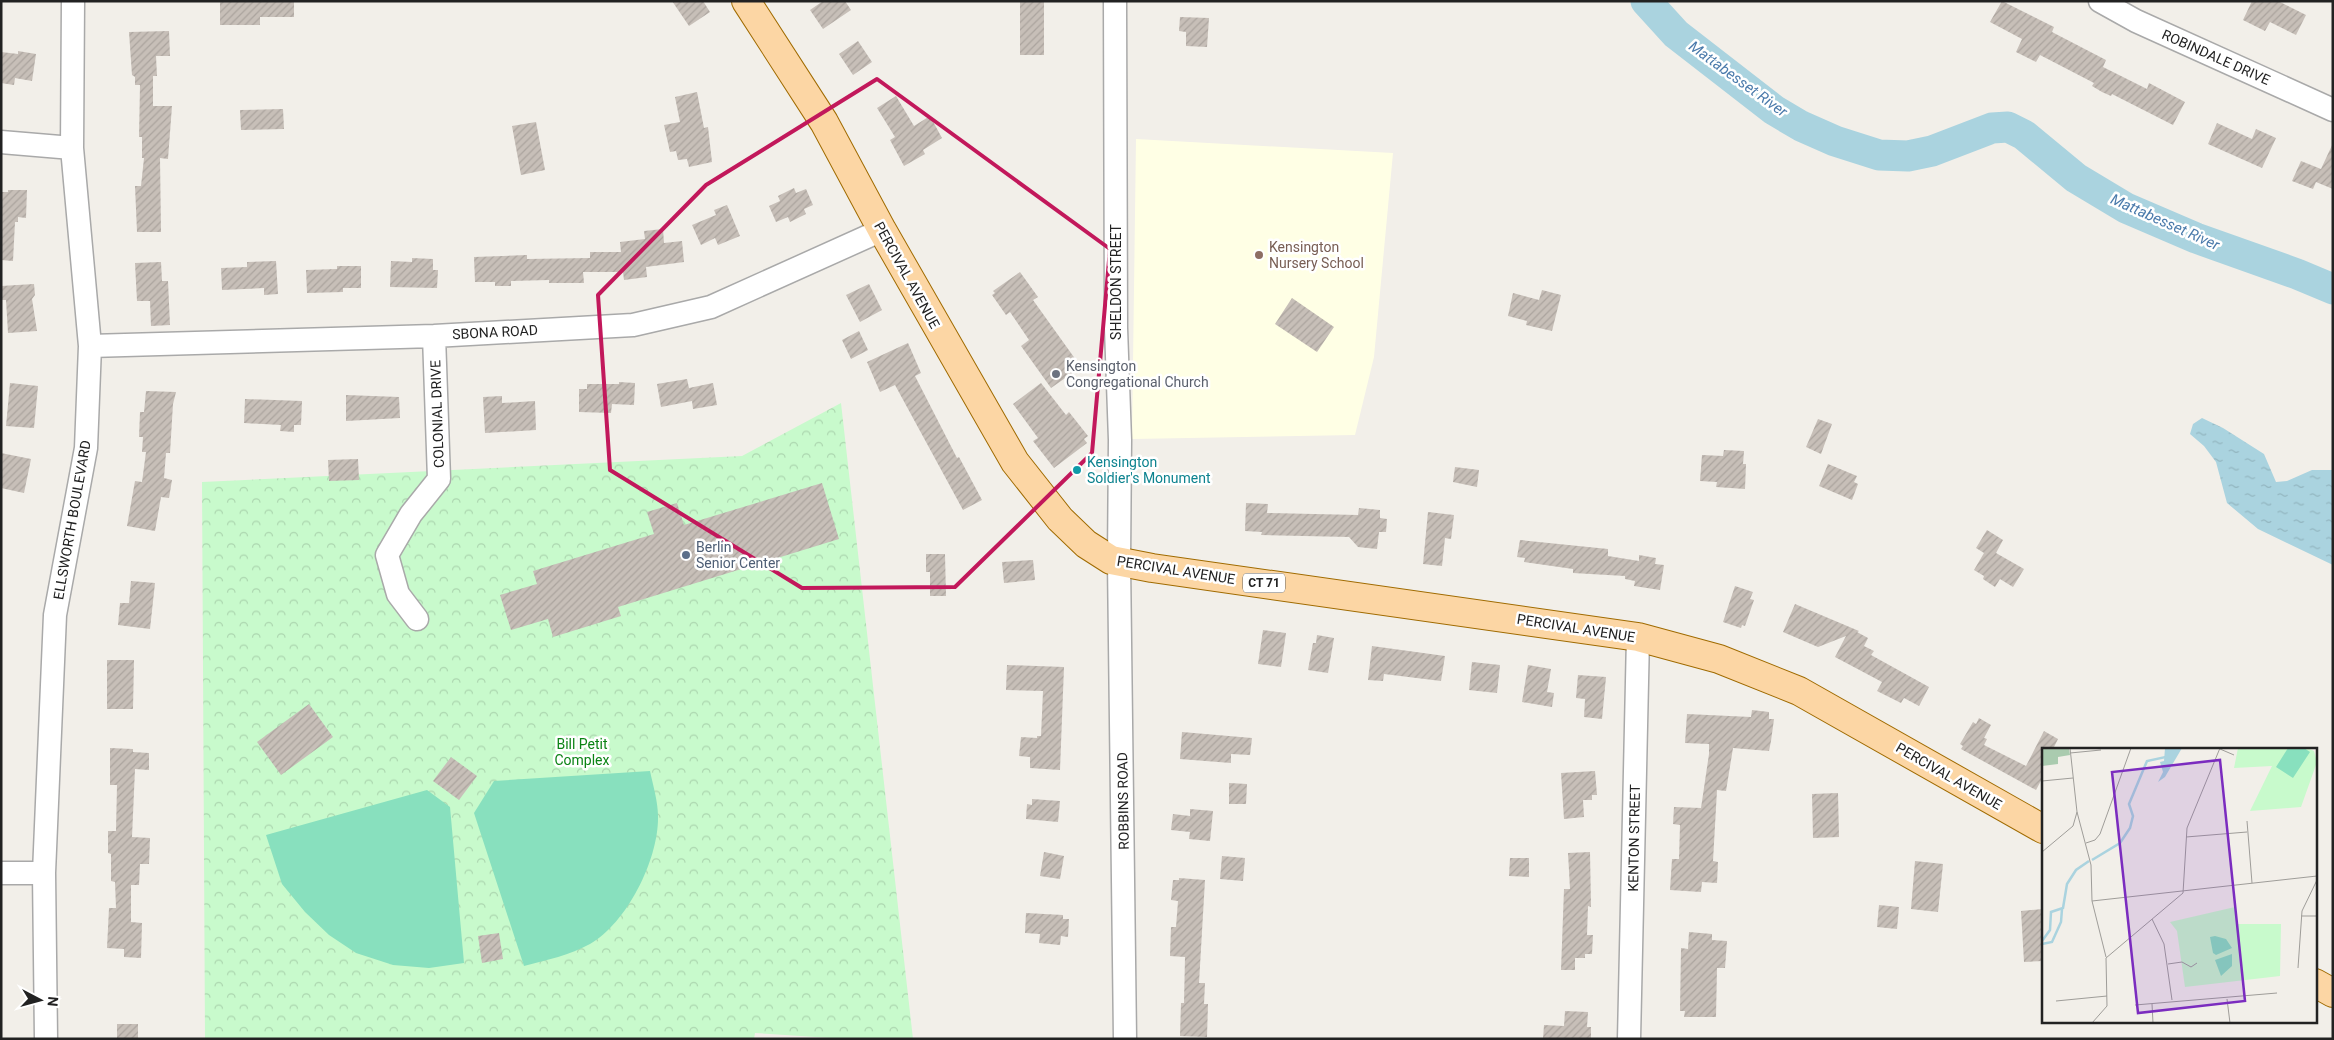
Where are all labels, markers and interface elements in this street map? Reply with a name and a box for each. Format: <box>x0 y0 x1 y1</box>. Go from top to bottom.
street label: ROBINDALE DRIVE <box>2160 26 2272 88</box>
water label: Mattabesset River <box>1685 37 1792 121</box>
water label: Mattabesset River <box>2108 190 2223 254</box>
street label: PERCIVAL AVENUE <box>871 219 943 331</box>
street label: SHELDON STREET <box>1108 223 1124 340</box>
place label: Kensington Nursery School <box>1269 239 1364 271</box>
marker: Kensington Nursery School <box>1253 249 1265 261</box>
street label: SBONA ROAD <box>452 322 538 342</box>
place label: Kensington Congregational Church <box>1066 358 1209 390</box>
street label: COLONIAL DRIVE <box>427 360 447 468</box>
marker: Kensington Congregational Church <box>1050 368 1062 380</box>
street label: ELLSWORTH BOULEVARD <box>50 439 94 601</box>
place label: Kensington Soldier's Monument <box>1087 454 1211 486</box>
marker: Kensington Soldier's Monument <box>1071 464 1083 476</box>
place label: Berlin Senior Center <box>696 539 780 571</box>
marker: Berlin Senior Center <box>680 549 692 561</box>
street label: PERCIVAL AVENUE <box>1116 553 1236 587</box>
road number: CT 71 <box>1243 574 1285 592</box>
street label: PERCIVAL AVENUE <box>1516 611 1636 645</box>
park label: Bill Petit Complex <box>554 736 610 768</box>
street label: PERCIVAL AVENUE <box>1893 739 2005 813</box>
inset map <box>2042 748 2316 1022</box>
street label: ROBBINS ROAD <box>1114 752 1132 850</box>
street label: KENTON STREET <box>1625 783 1643 892</box>
north arrow <box>15 975 65 1025</box>
text: N <box>44 996 61 1007</box>

